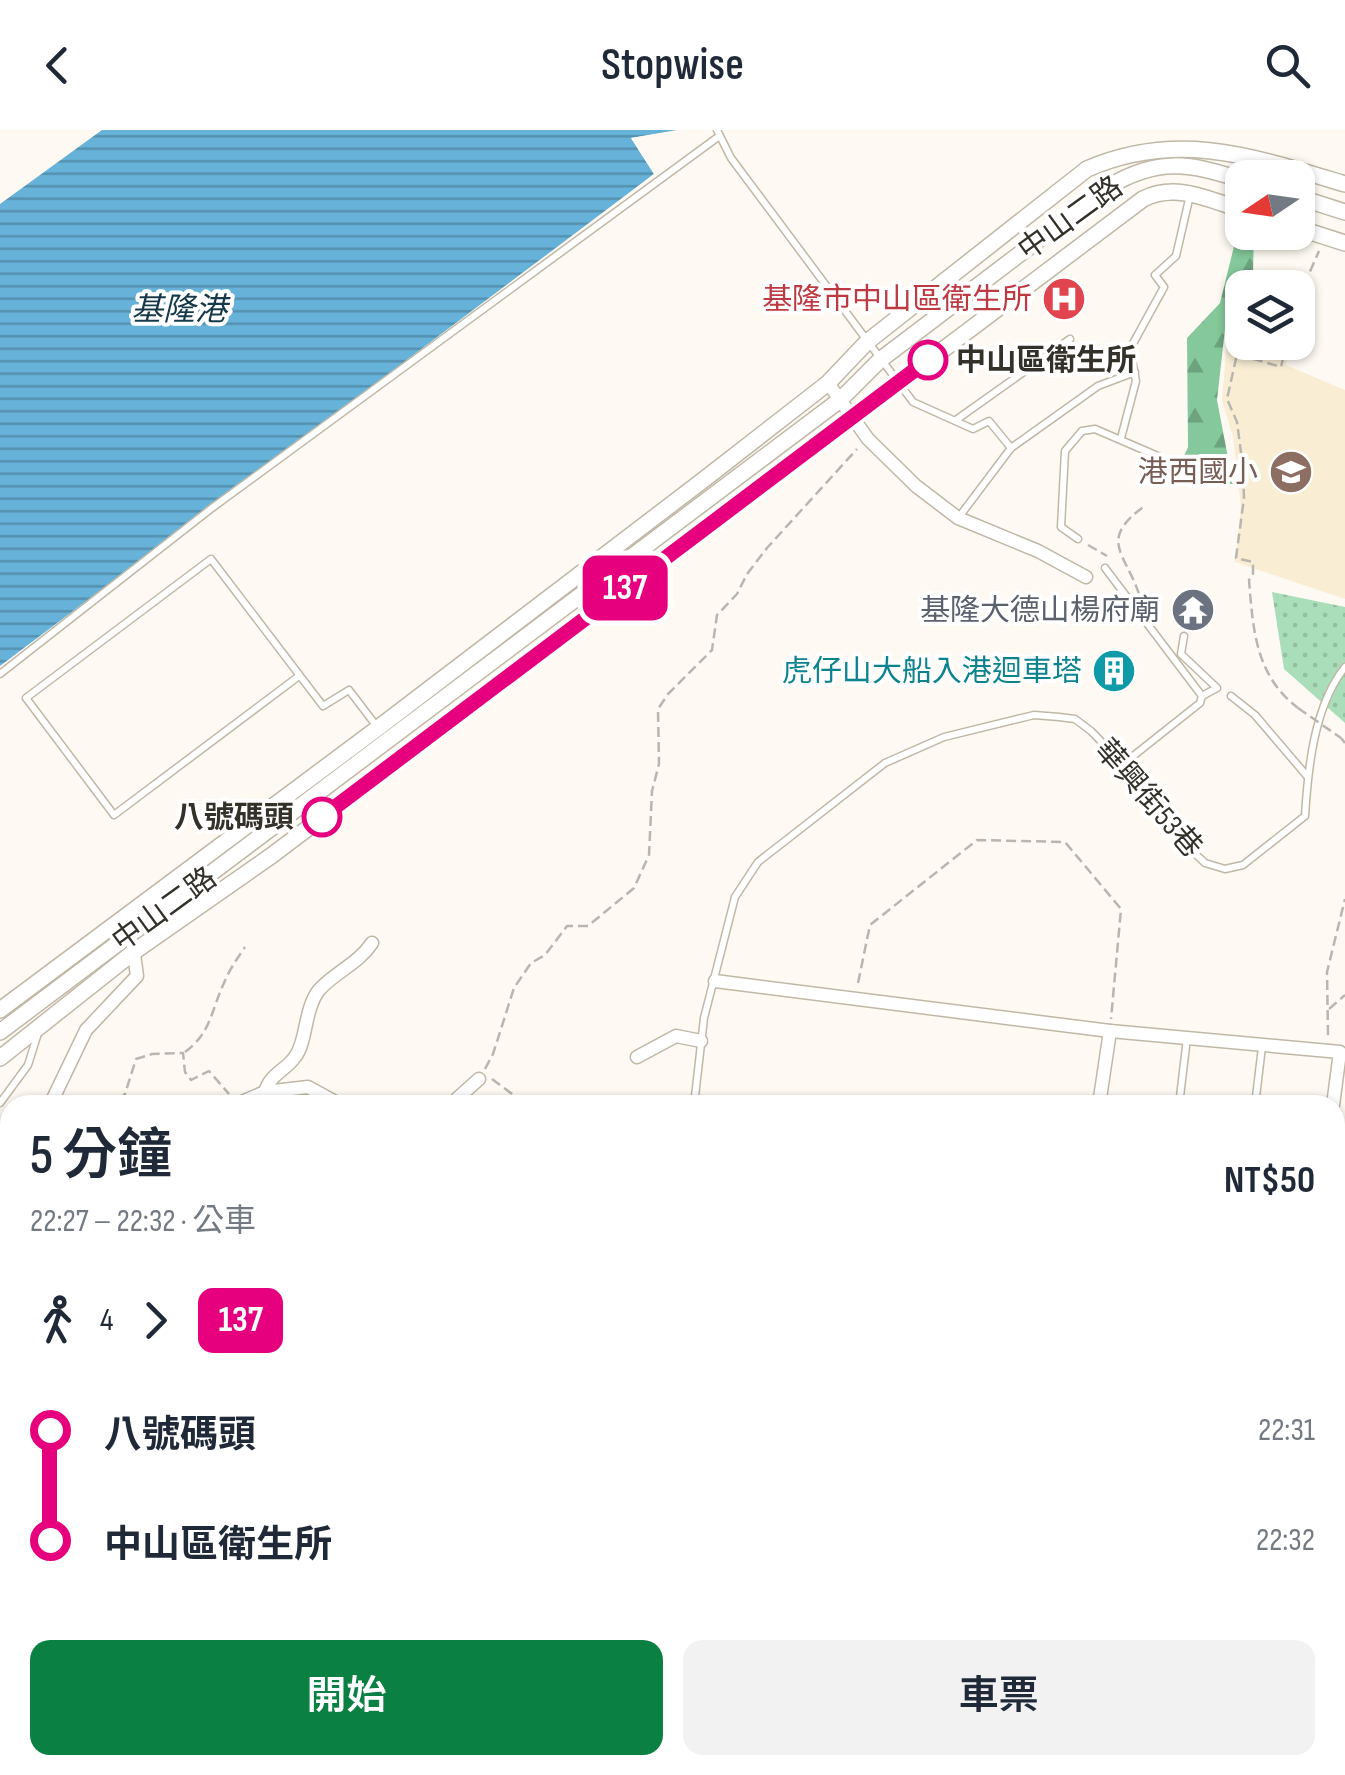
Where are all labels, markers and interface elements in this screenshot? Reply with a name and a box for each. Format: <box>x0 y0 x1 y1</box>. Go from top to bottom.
icon: back <box>30 38 85 93</box>
text: Stopwise <box>601 38 744 93</box>
icon: search <box>1260 38 1315 93</box>
north arrow <box>1225 160 1315 250</box>
map controls <box>1225 160 1315 360</box>
street label: 中山二路 <box>1011 169 1130 269</box>
button: layers <box>1225 270 1315 360</box>
hospital icon: 基隆市中山區衛生所 <box>1041 276 1087 322</box>
place label: 基隆市中山區衛生所 <box>762 282 1032 318</box>
water label: 基隆港 <box>131 291 231 330</box>
marker: 中山區衛生所 <box>909 341 947 379</box>
place label: 中山區衛生所 <box>956 343 1136 379</box>
school or university icon: 港西國小 <box>1268 449 1314 495</box>
place label: 港西國小 <box>1138 455 1258 491</box>
line badge: 137 <box>568 556 682 620</box>
text: 137 <box>603 567 647 610</box>
temple icon: 基隆大德山楊府廟 <box>1170 587 1216 633</box>
place label: 基隆大德山楊府廟 <box>920 593 1160 629</box>
building icon: 虎仔山大船入港迴車塔 <box>1091 648 1137 694</box>
place label: 虎仔山大船入港迴車塔 <box>782 654 1082 690</box>
street label: 華興街53巷 <box>1087 732 1209 865</box>
marker: 八號碼頭 <box>303 798 341 836</box>
place label: 八號碼頭 <box>174 800 294 836</box>
street label: 中山二路 <box>105 860 224 960</box>
text: 5 分鐘 <box>30 1123 172 1190</box>
text: NT$50 <box>1224 1158 1315 1203</box>
text: 22:27 – 22:32 · 公車 <box>30 1202 256 1241</box>
icon: walk <box>30 1293 85 1348</box>
icon: forward <box>128 1293 183 1348</box>
text: 137 <box>218 1299 263 1342</box>
text: 4 <box>100 1301 113 1340</box>
text: 22:31 <box>1258 1411 1315 1450</box>
text: 八號碼頭 <box>104 1413 256 1458</box>
text: 22:32 <box>1256 1521 1315 1560</box>
text: 中山區衛生所 <box>104 1523 332 1568</box>
button: 開始 <box>30 1640 663 1755</box>
button: 車票 <box>683 1640 1315 1755</box>

